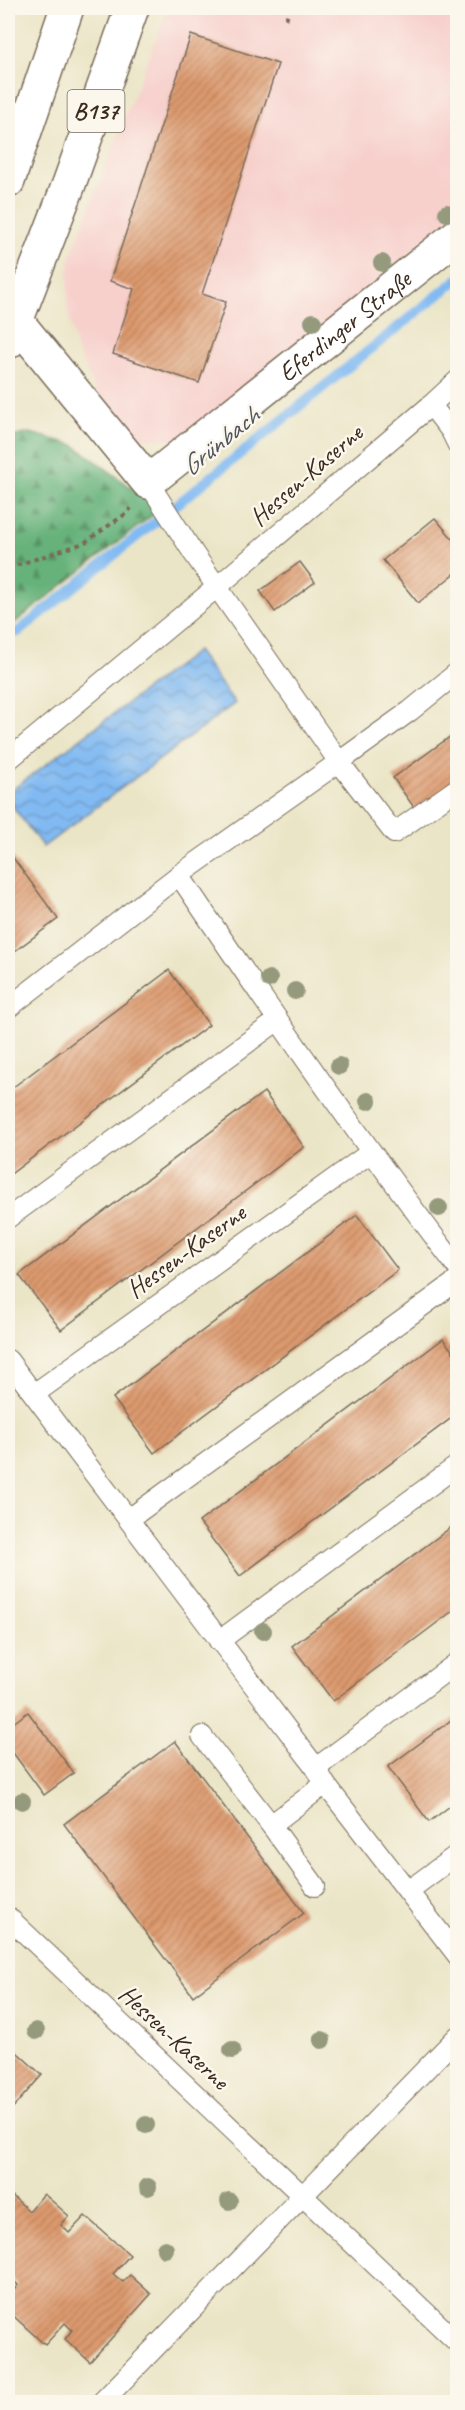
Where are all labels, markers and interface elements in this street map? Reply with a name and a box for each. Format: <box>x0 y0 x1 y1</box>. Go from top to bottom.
road number: B137 <box>68 90 124 132</box>
street label: Eferdinger Straße <box>271 261 419 389</box>
water label: Grünbach <box>174 398 268 483</box>
street label: Hessen-Kaserne <box>243 416 371 533</box>
street label: Hessen-Kaserne <box>120 1196 253 1305</box>
street label: Hessen-Kaserne <box>112 1977 237 2098</box>

